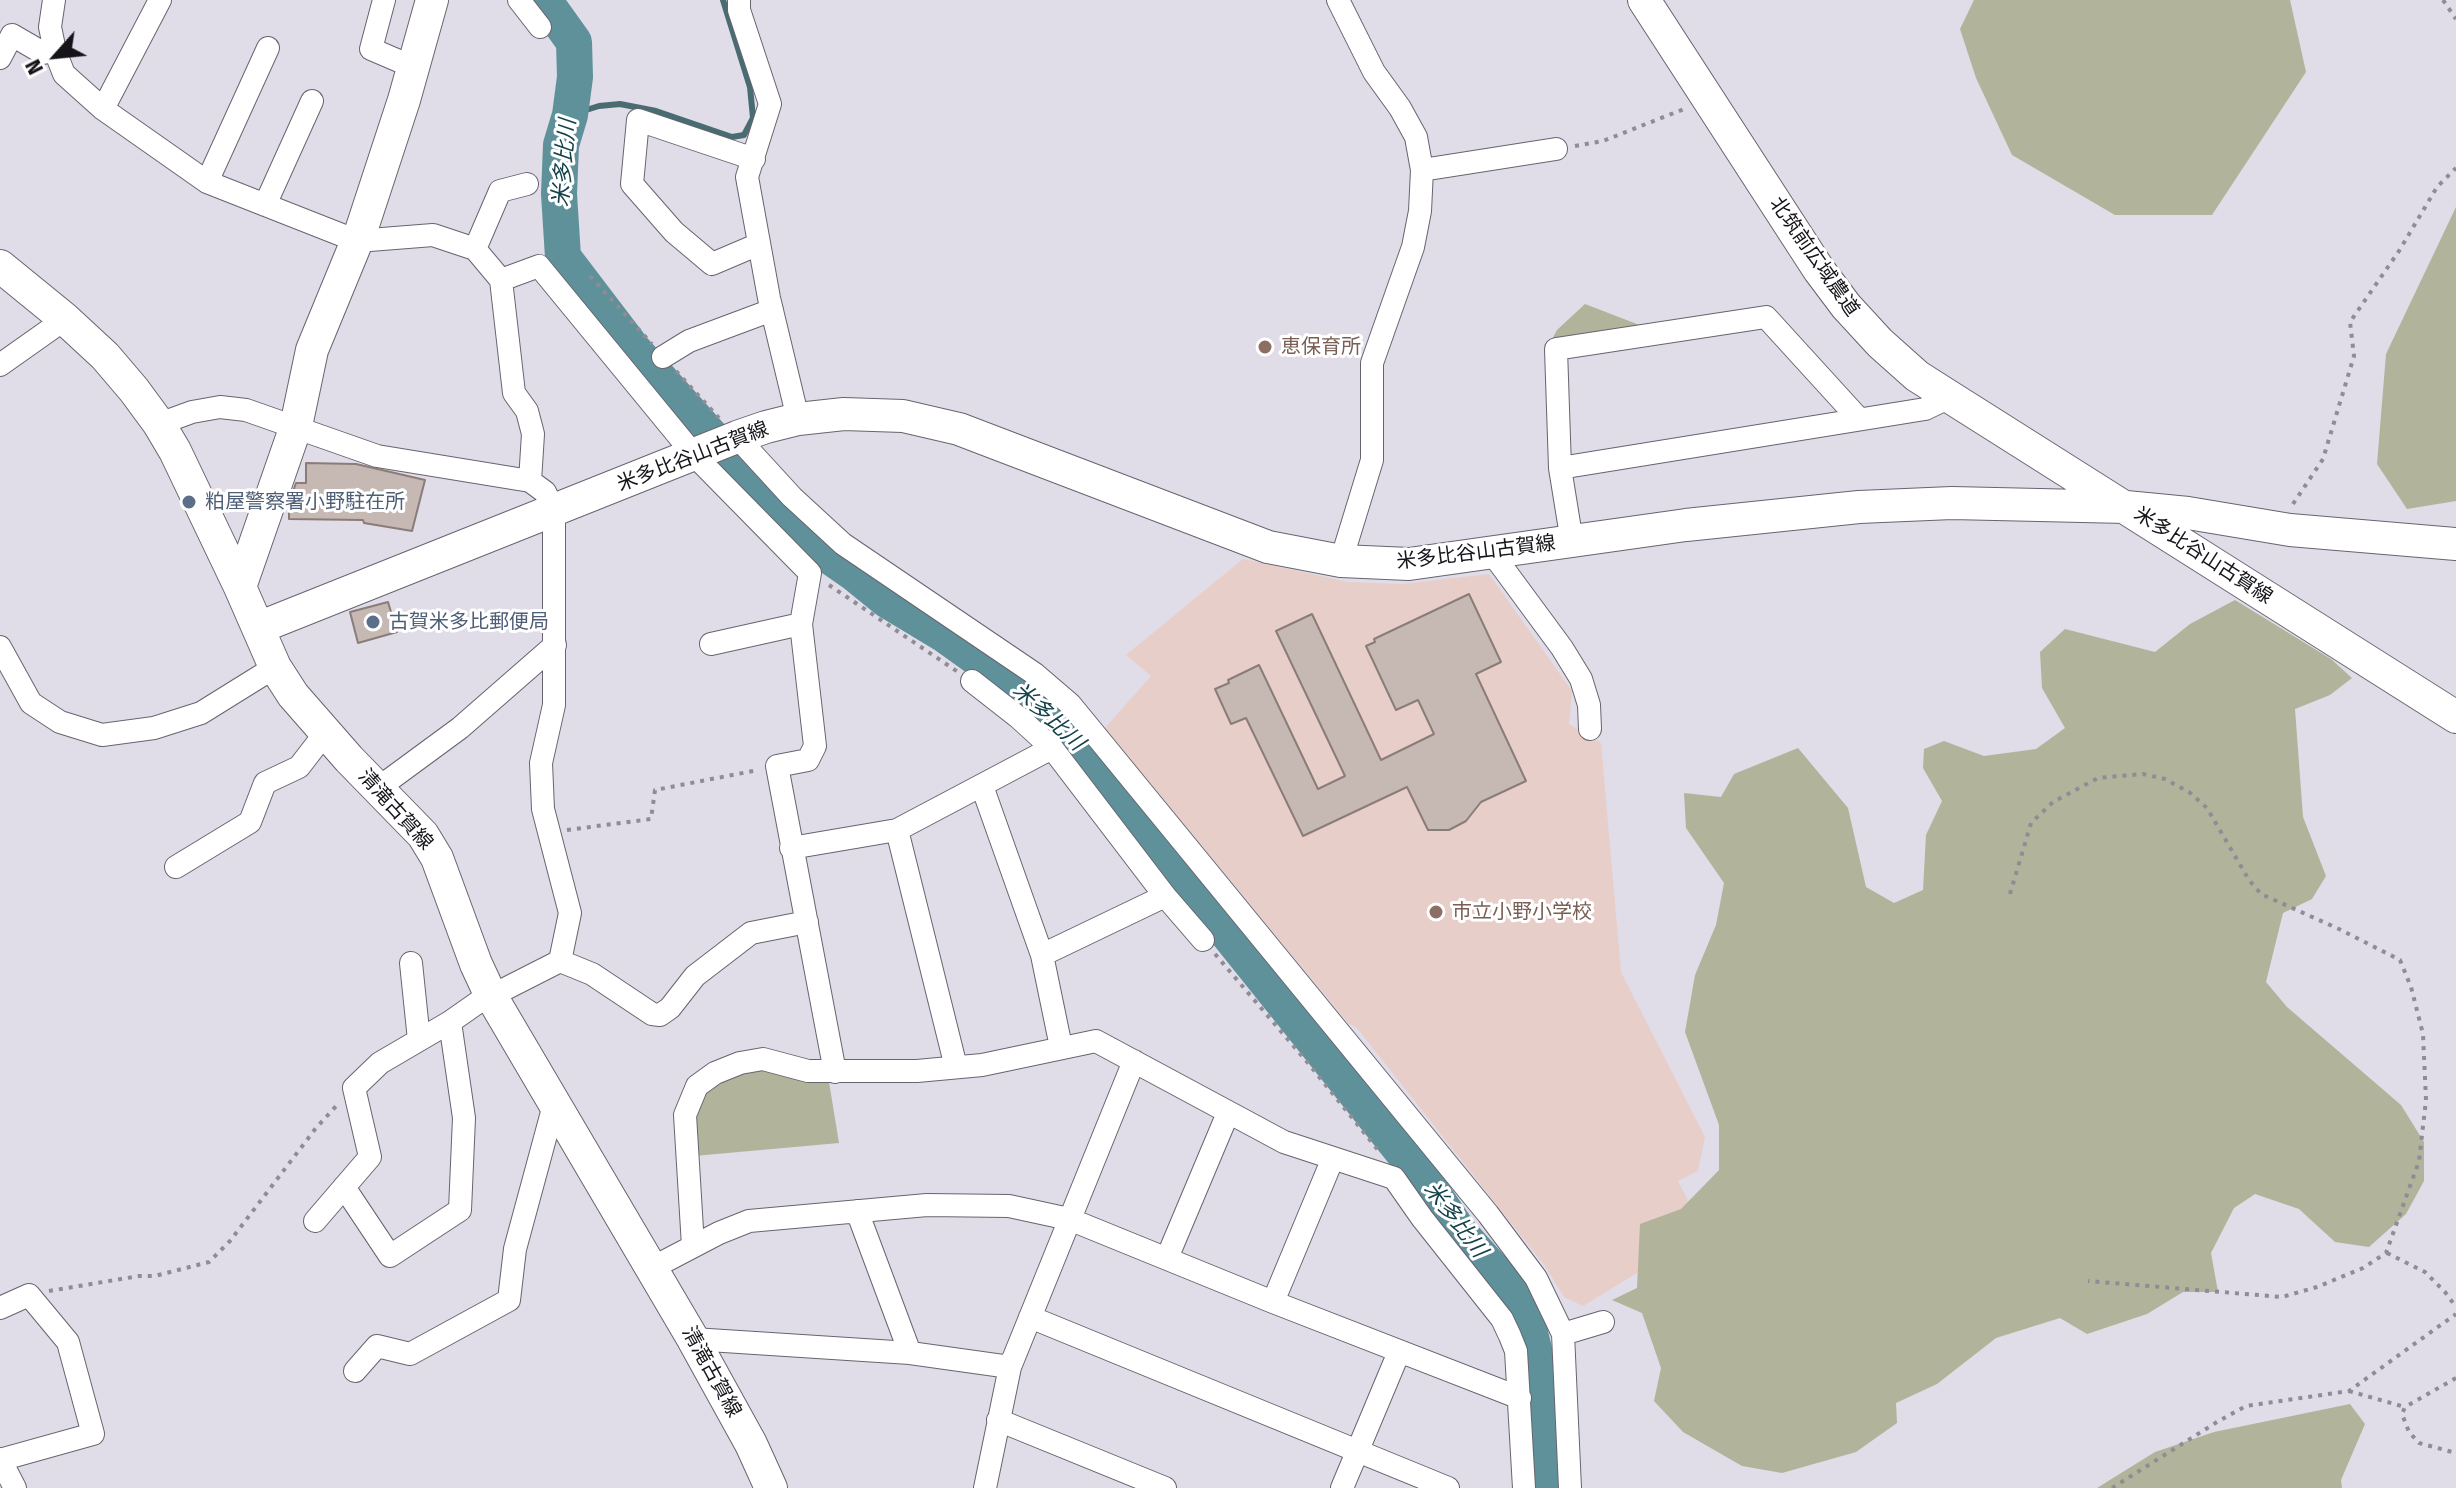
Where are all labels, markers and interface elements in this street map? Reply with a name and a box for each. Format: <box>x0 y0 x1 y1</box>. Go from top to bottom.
north arrow <box>16 16 96 96</box>
text: N <box>19 55 49 79</box>
water label: 米多比川 <box>548 118 582 208</box>
street label: 北筑前広域農道 <box>1764 193 1864 321</box>
place label: 恵保育所 <box>1281 335 1361 359</box>
marker: 恵保育所 <box>1256 338 1274 356</box>
street label: 米多比谷山古賀線 <box>614 417 772 497</box>
place label: 粕屋警察署小野駐在所 <box>205 490 405 514</box>
marker: 粕屋警察署小野駐在所 <box>180 493 198 511</box>
street label: 米多比谷山古賀線 <box>2129 502 2277 610</box>
street label: 米多比谷山古賀線 <box>1395 531 1557 575</box>
place label: 古賀米多比郵便局 <box>389 610 549 634</box>
marker: 古賀米多比郵便局 <box>364 613 382 631</box>
water label: 米多比川 <box>1007 677 1089 757</box>
street label: 清滝古賀線 <box>353 765 437 855</box>
place label: 市立小野小学校 <box>1452 900 1592 924</box>
marker: 市立小野小学校 <box>1427 903 1445 921</box>
water label: 米多比川 <box>1418 1177 1492 1263</box>
street label: 清滝古賀線 <box>676 1322 746 1422</box>

